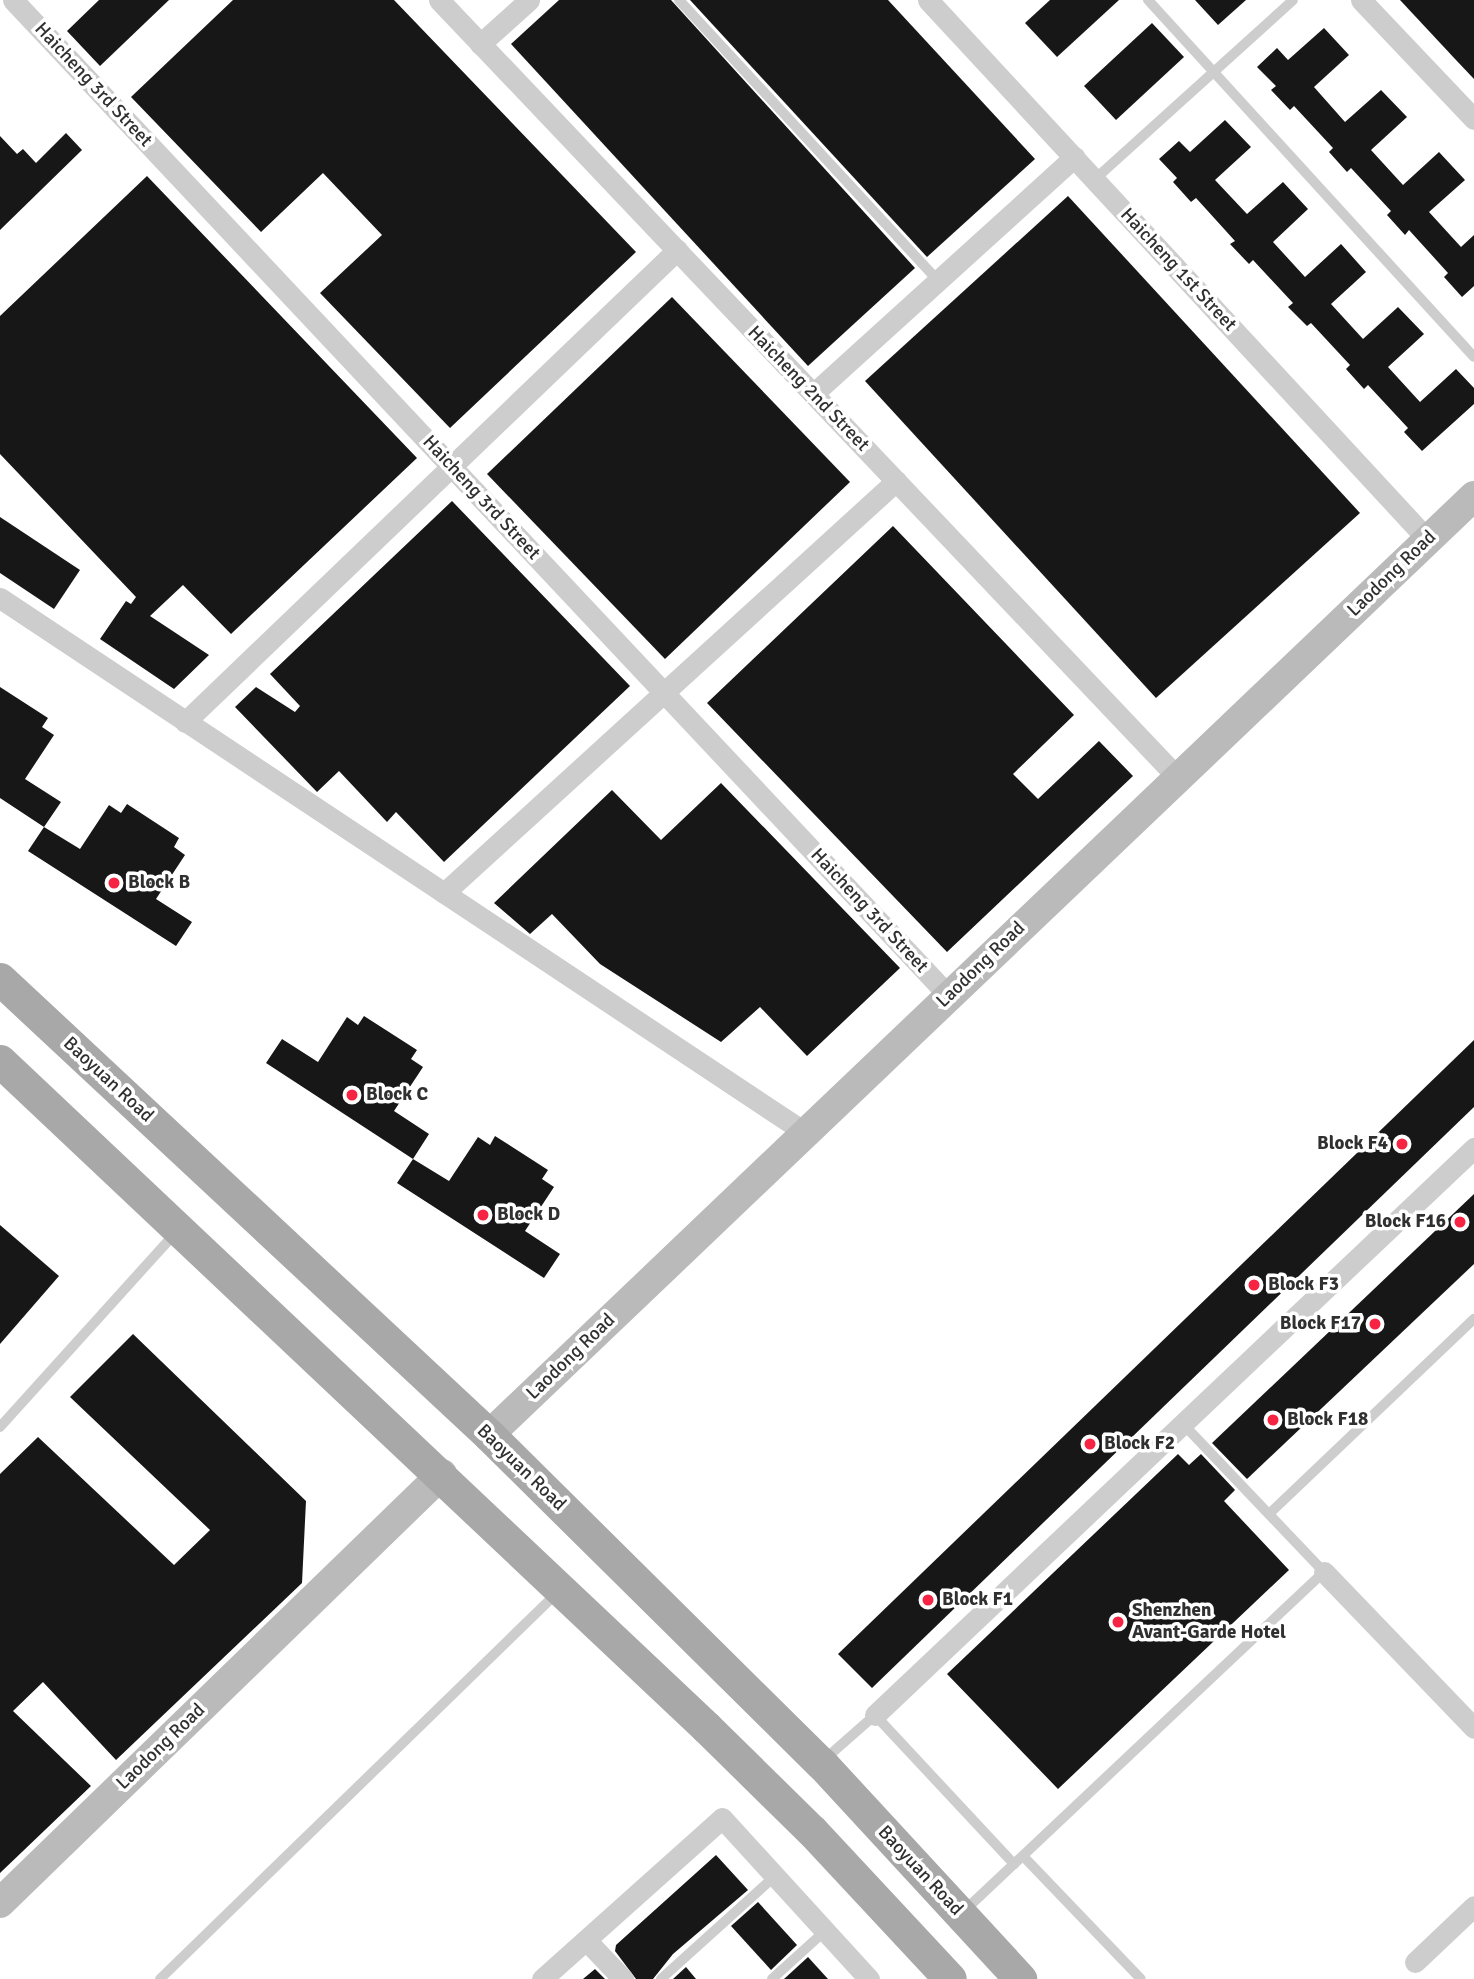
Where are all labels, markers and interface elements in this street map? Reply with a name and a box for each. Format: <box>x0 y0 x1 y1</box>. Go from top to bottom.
street label: Haicheng 3rd Street <box>29 18 157 152</box>
street label: Haicheng 1st Street <box>1115 204 1241 336</box>
street label: Haicheng 2nd Street <box>742 322 874 456</box>
street label: Haicheng 3rd Street <box>417 431 545 565</box>
street label: Laodong Road <box>1343 526 1441 622</box>
street label: Haicheng 3rd Street <box>805 844 933 978</box>
place label: Block B <box>128 872 190 894</box>
marker: Block B <box>106 875 122 891</box>
street label: Laodong Road <box>932 917 1030 1013</box>
street label: Baoyuan Road <box>58 1033 158 1127</box>
place label: Block C <box>366 1084 428 1106</box>
marker: Block C <box>344 1087 360 1103</box>
place label: Block F4 <box>1317 1133 1388 1155</box>
marker: Block F4 <box>1394 1136 1410 1152</box>
place label: Block D <box>497 1204 560 1226</box>
marker: Block D <box>475 1207 491 1223</box>
place label: Block F16 <box>1365 1211 1446 1233</box>
marker: Block F16 <box>1452 1214 1468 1230</box>
place label: Block F3 <box>1268 1274 1339 1296</box>
marker: Block F3 <box>1246 1277 1262 1293</box>
street label: Laodong Road <box>522 1309 620 1405</box>
place label: Block F17 <box>1280 1313 1361 1335</box>
marker: Block F17 <box>1367 1316 1383 1332</box>
place label: Block F18 <box>1287 1409 1368 1431</box>
marker: Block F18 <box>1265 1412 1281 1428</box>
street label: Baoyuan Road <box>472 1420 570 1516</box>
place label: Block F2 <box>1104 1433 1175 1455</box>
marker: Block F2 <box>1082 1436 1098 1452</box>
place label: Block F1 <box>942 1589 1013 1611</box>
marker: Block F1 <box>920 1592 936 1608</box>
place label: Shenzhen Avant-Garde Hotel <box>1132 1600 1286 1644</box>
marker: Shenzhen Avant-Garde Hotel <box>1110 1614 1126 1630</box>
street label: Laodong Road <box>112 1699 210 1795</box>
street label: Baoyuan Road <box>873 1821 967 1921</box>

